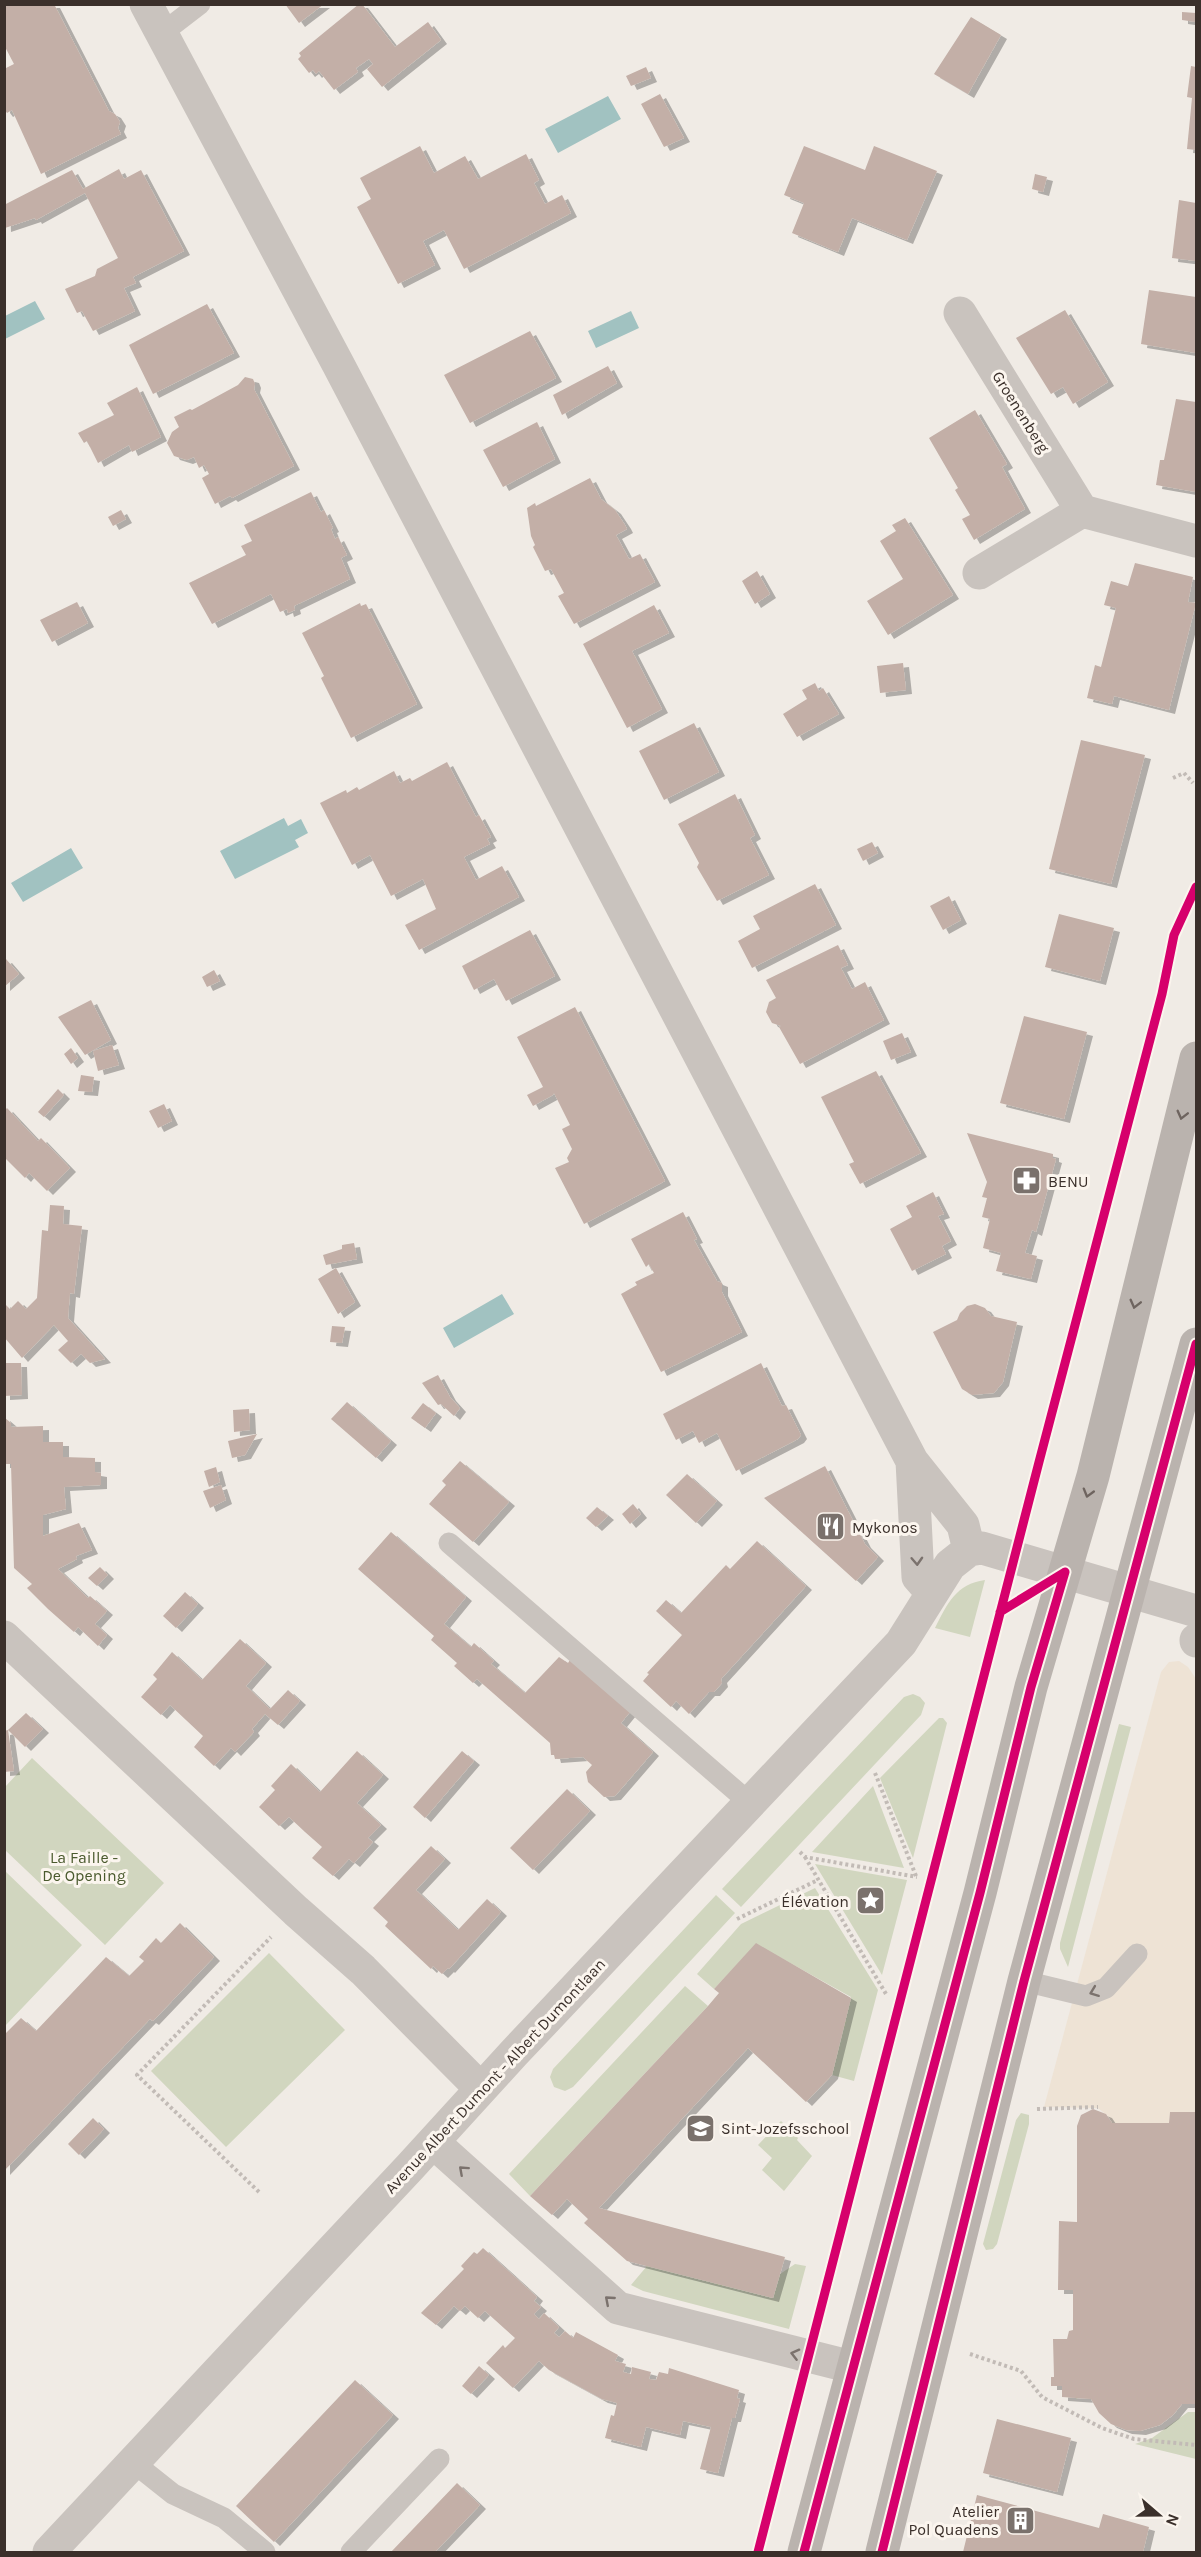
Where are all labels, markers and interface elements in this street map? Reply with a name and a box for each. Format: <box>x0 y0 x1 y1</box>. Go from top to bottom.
street label: Groenenberg <box>988 368 1054 456</box>
one-way arrow <box>1177 1109 1190 1119</box>
pharmacy icon: BENU <box>1011 1165 1043 1197</box>
place label: BENU <box>1048 1172 1088 1191</box>
one-way arrow <box>1130 1299 1143 1309</box>
one-way arrow <box>1083 1487 1095 1498</box>
restaurant icon: Mykonos <box>815 1511 847 1543</box>
place label: Mykonos <box>852 1518 918 1537</box>
one-way arrow <box>911 1556 924 1565</box>
park label: La Faille - De Opening <box>42 1848 126 1885</box>
place icon: Élévation <box>854 1885 886 1917</box>
place label: Élévation <box>781 1892 849 1911</box>
street label: Avenue Albert Dumont - Albert Dumontlaan <box>381 1954 609 2198</box>
one-way arrow <box>1090 1985 1100 1998</box>
school or university icon: Sint-Jozefsschool <box>684 2112 716 2144</box>
place label: Sint-Jozefsschool <box>721 2119 849 2138</box>
one-way arrow <box>460 2166 470 2177</box>
one-way arrow <box>605 2296 616 2307</box>
one-way arrow <box>790 2348 800 2361</box>
north arrow <box>1129 2485 1189 2545</box>
place label: Atelier Pol Quadens <box>908 2502 999 2539</box>
building icon: Atelier Pol Quadens <box>1004 2504 1036 2536</box>
text: N <box>1162 2511 1184 2529</box>

